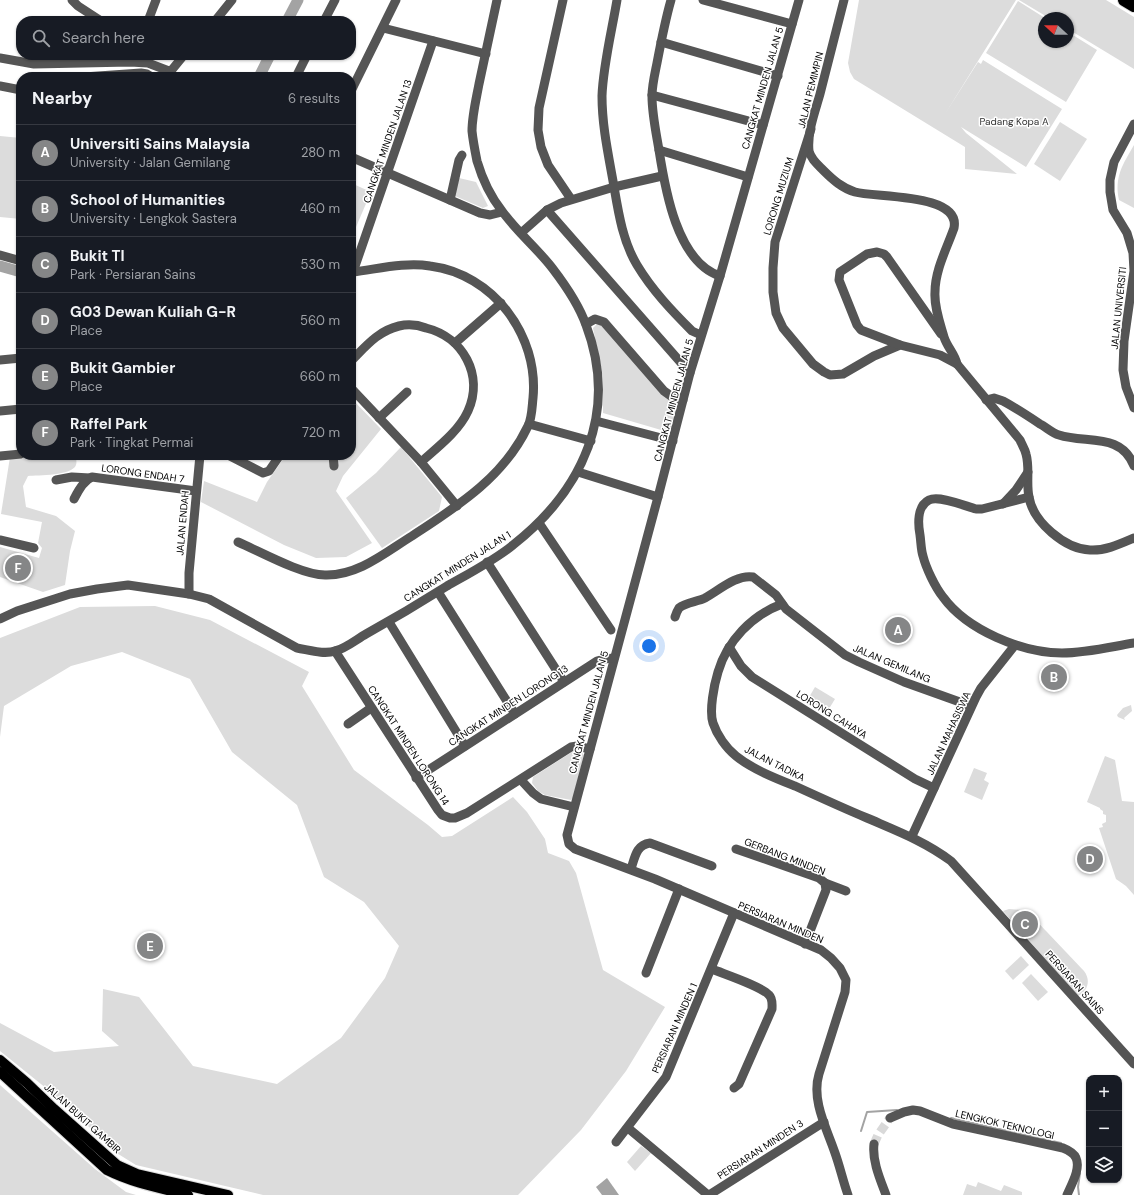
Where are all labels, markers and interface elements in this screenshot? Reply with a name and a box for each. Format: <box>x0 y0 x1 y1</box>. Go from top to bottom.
north arrow <box>1038 12 1074 48</box>
search box <box>16 16 356 60</box>
street label: CANGKAT MINDEN JALAN 5 <box>739 25 786 151</box>
icon: search <box>30 27 52 49</box>
text: Search here <box>62 28 145 48</box>
street label: JALAN PEMIMPIN <box>795 50 826 130</box>
street label: CANGKAT MINDEN JALAN 13 <box>360 78 415 205</box>
text: Nearby <box>32 87 92 109</box>
text: 6 results <box>288 90 340 107</box>
park label: Padang Kopa A <box>979 115 1049 128</box>
text: Universiti Sains Malaysia <box>70 134 250 154</box>
text: A <box>40 144 50 161</box>
text: 280 m <box>301 144 340 161</box>
text: University · Jalan Gemilang <box>70 154 230 171</box>
street label: LORONG MUZIUM <box>760 156 797 237</box>
text: School of Humanities <box>70 190 225 210</box>
text: B <box>41 200 49 217</box>
text: 460 m <box>300 200 340 217</box>
text: University · Lengkok Sastera <box>70 210 237 227</box>
text: Bukit TI <box>70 246 125 266</box>
text: C <box>40 256 50 273</box>
text: 530 m <box>300 256 340 273</box>
text: Park · Persiaran Sains <box>70 266 196 283</box>
street label: JALAN UNIVERSITI <box>1108 266 1129 350</box>
text: G03 Dewan Kuliah G-R <box>70 302 236 322</box>
text: D <box>40 312 50 329</box>
text: 560 m <box>300 312 340 329</box>
text: Place <box>70 322 102 339</box>
street label: CANGKAT MINDEN JALAN 5 <box>651 337 696 463</box>
text: Bukit Gambier <box>70 358 175 378</box>
text: E <box>41 368 49 385</box>
text: 660 m <box>300 368 340 385</box>
text: Place <box>70 378 102 395</box>
text: Raffel Park <box>70 414 148 434</box>
text: F <box>41 424 49 441</box>
text: 720 m <box>302 424 340 441</box>
text: Park · Tingkat Permai <box>70 434 193 451</box>
street label: LORONG ENDAH 7 <box>101 461 185 486</box>
street label: JALAN ENDAH <box>173 490 192 556</box>
street label: CANGKAT MINDEN JALAN 1 <box>401 528 513 605</box>
pin: F <box>5 553 31 583</box>
pin: A <box>885 615 911 645</box>
your location <box>639 636 659 656</box>
street label: JALAN GEMILANG <box>851 641 933 686</box>
street label: CANGKAT MINDEN JALAN 5 <box>566 649 611 775</box>
street label: CANGKAT MINDEN LORONG 13 <box>446 662 571 749</box>
pin: B <box>1041 662 1067 692</box>
street label: CANGKAT MINDEN LORONG 14 <box>365 683 452 808</box>
street label: LORONG CAHAYA <box>794 687 870 742</box>
street label: JALAN MAHASISWA <box>923 689 974 777</box>
street label: JALAN TADIKA <box>742 743 807 784</box>
street label: GERBANG MINDEN <box>742 835 827 878</box>
pin: D <box>1077 844 1103 874</box>
street label: PERSIARAN MINDEN <box>736 899 826 946</box>
pin: C <box>1012 909 1038 939</box>
pin: E <box>137 931 163 961</box>
street label: PERSIARAN SAINS <box>1042 948 1107 1017</box>
street label: PERSIARAN MINDEN 1 <box>649 981 700 1075</box>
map controls <box>1086 1075 1122 1183</box>
button: + <box>1086 1075 1122 1111</box>
street label: JALAN BUKIT GAMBIR <box>42 1080 124 1156</box>
street label: LENGKOK TEKNOLOGI <box>954 1107 1056 1142</box>
button: − <box>1086 1111 1122 1147</box>
street label: PERSIARAN MINDEN 3 <box>715 1117 806 1182</box>
button: layers <box>1086 1147 1122 1183</box>

